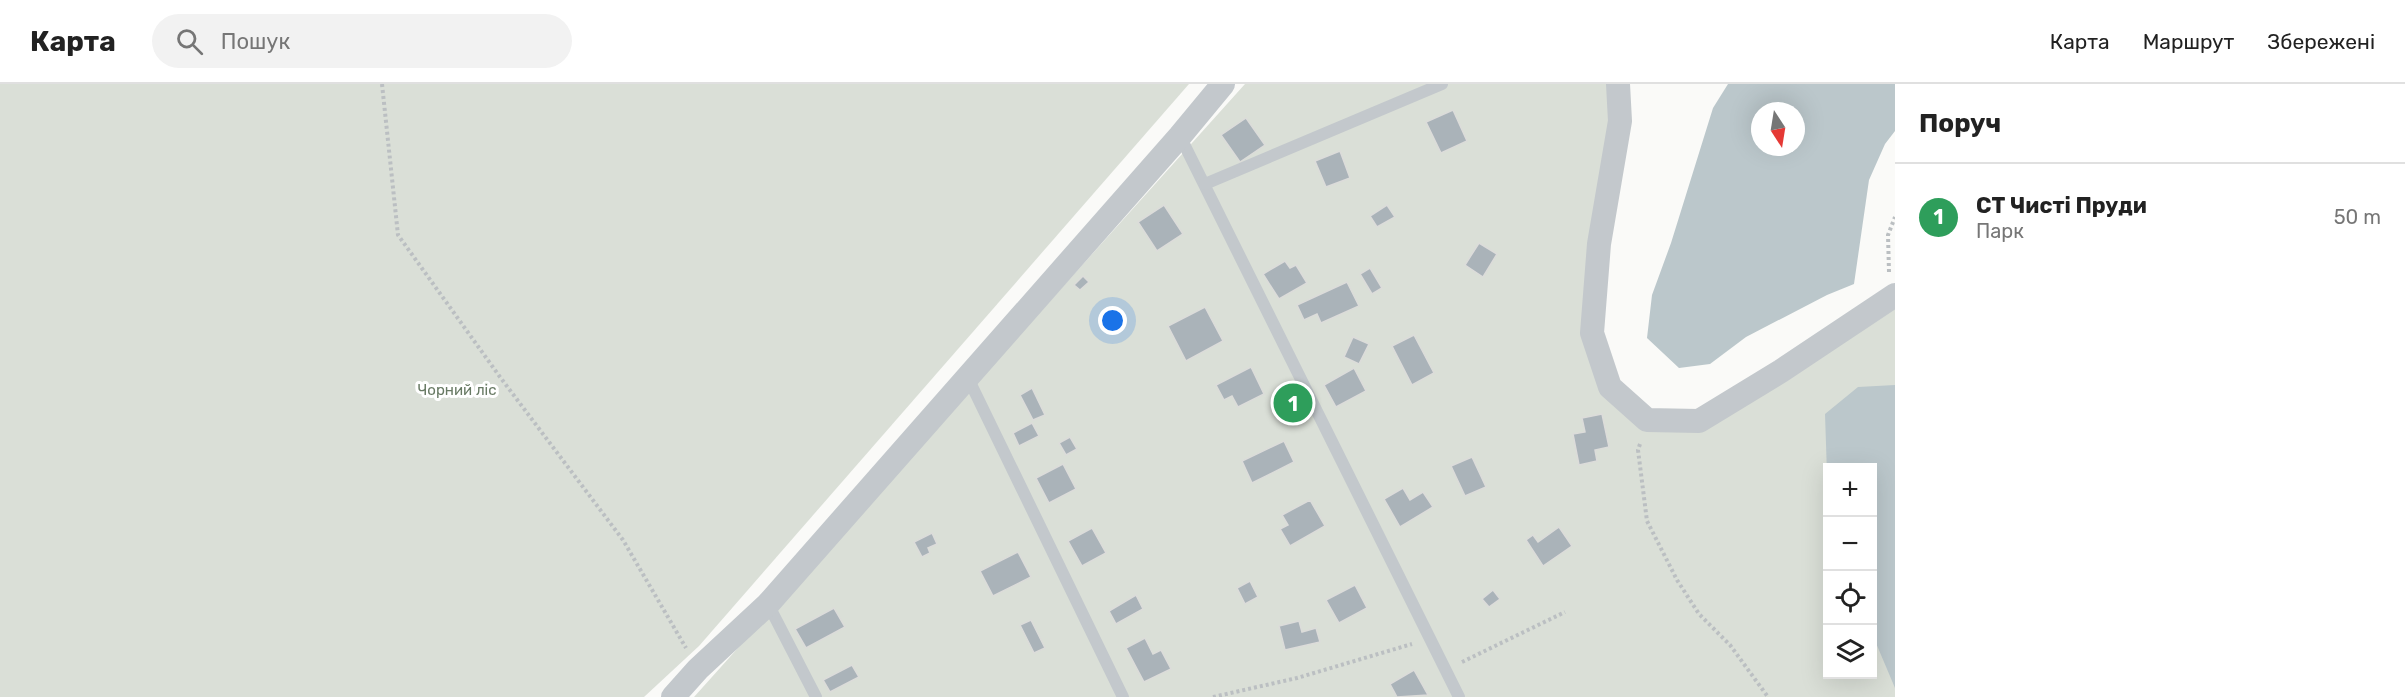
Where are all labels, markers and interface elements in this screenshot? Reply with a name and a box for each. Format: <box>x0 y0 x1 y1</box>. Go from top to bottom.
search box <box>152 14 572 68</box>
text: Карта <box>30 25 116 58</box>
icon: search <box>173 25 206 58</box>
text: Пошук <box>221 28 290 55</box>
text: Карта <box>2050 29 2110 54</box>
text: Маршрут <box>2143 29 2234 54</box>
text: Збережені <box>2267 29 2375 54</box>
north arrow <box>1751 102 1805 156</box>
text: Поруч <box>1919 108 2001 139</box>
text: СТ Чисті Пруди <box>1976 192 2147 219</box>
text: 1 <box>1934 205 1943 229</box>
text: 50 m <box>2334 205 2381 229</box>
text: Парк <box>1976 219 2024 243</box>
your location <box>1098 306 1127 335</box>
pin: 1 <box>1274 380 1312 426</box>
park label: Чорний ліс <box>417 381 497 399</box>
map controls <box>1823 463 1877 679</box>
button: + <box>1823 463 1877 517</box>
button: − <box>1823 517 1877 571</box>
button: locate <box>1823 571 1877 625</box>
button: layers <box>1823 625 1877 679</box>

